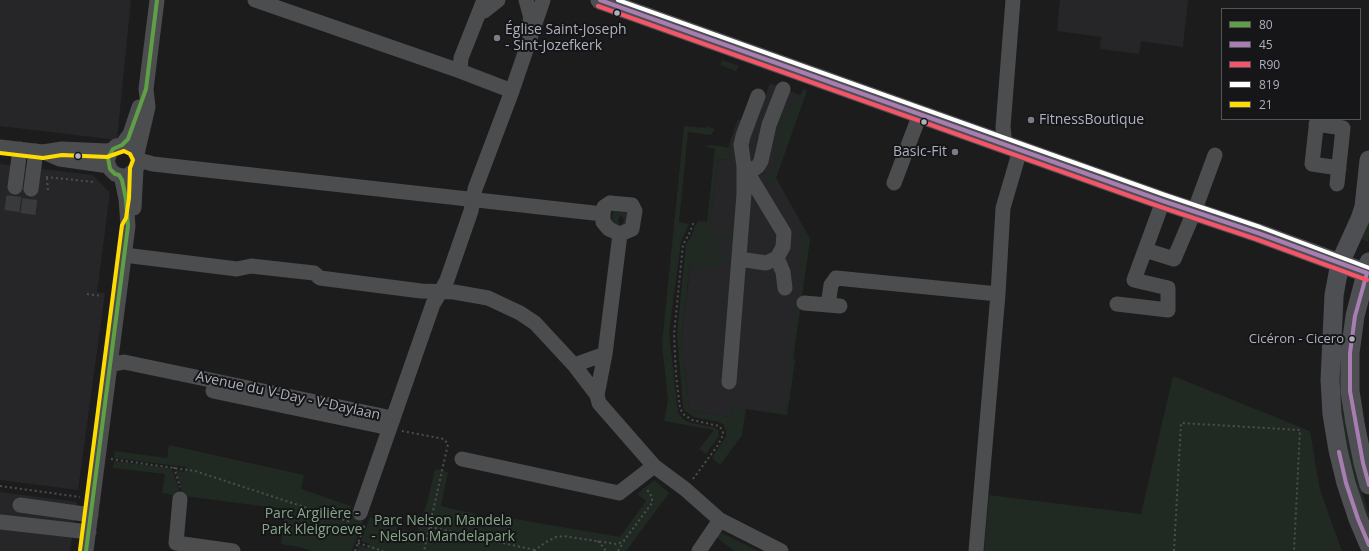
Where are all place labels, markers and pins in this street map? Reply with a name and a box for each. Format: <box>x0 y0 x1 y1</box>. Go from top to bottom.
unlabelled marker <box>612 8 622 18</box>
place label: Église Saint-Joseph - Sint-Jozefkerk <box>505 22 627 54</box>
marker: Église Saint-Joseph - Sint-Jozefkerk <box>492 33 502 43</box>
place label: FitnessBoutique <box>1039 112 1144 128</box>
marker: FitnessBoutique <box>1026 115 1036 125</box>
unlabelled marker <box>919 117 929 127</box>
place label: Basic-Fit <box>893 144 947 160</box>
marker: Basic-Fit <box>950 147 960 157</box>
unlabelled marker <box>73 151 83 161</box>
place label: Cicéron - Cicero <box>1249 331 1344 347</box>
marker: Cicéron - Cicero <box>1347 334 1357 344</box>

